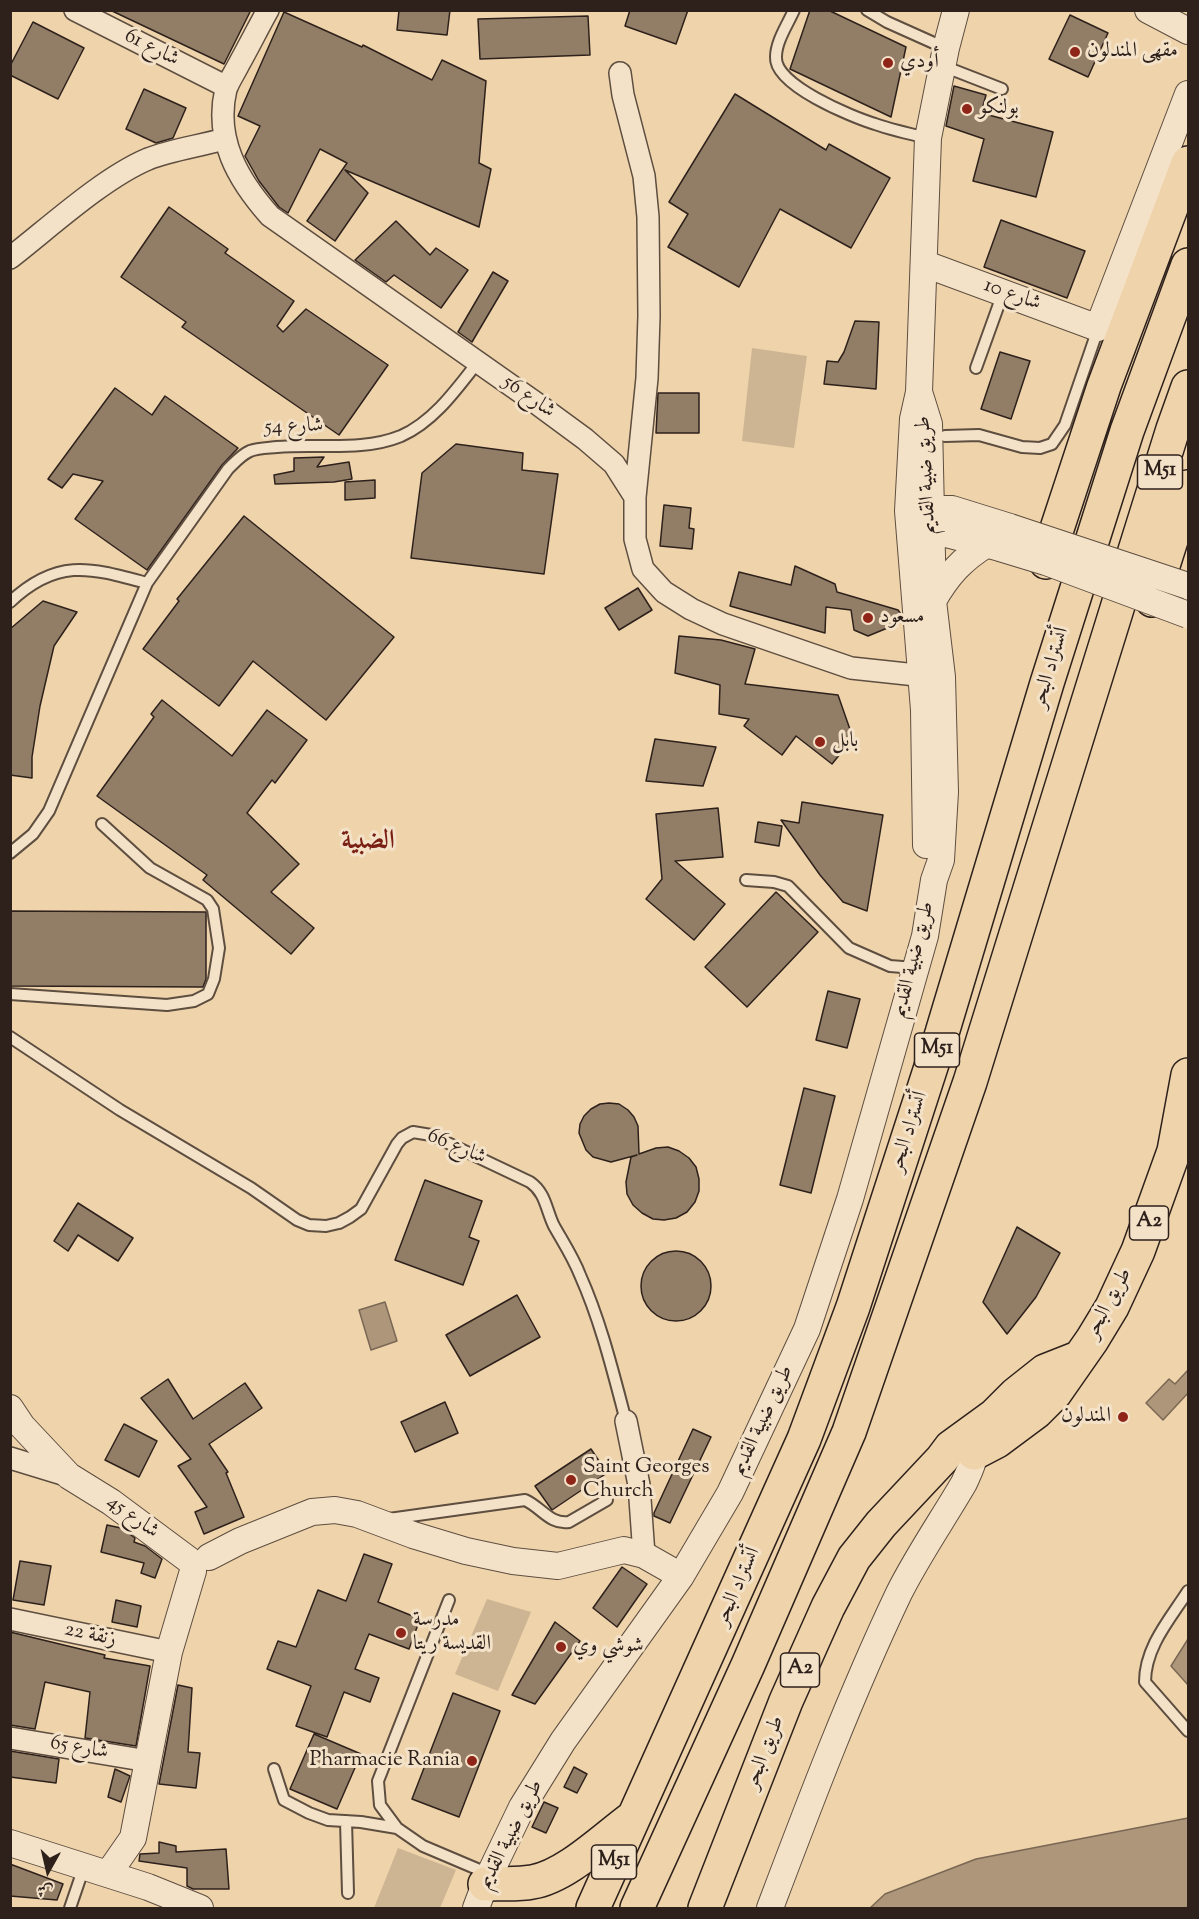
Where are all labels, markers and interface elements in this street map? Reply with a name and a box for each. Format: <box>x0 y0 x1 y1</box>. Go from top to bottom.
street label: شارع 61 <box>119 25 183 73</box>
place label: مقهى المندلون <box>1087 39 1178 65</box>
marker: مقهى المندلون <box>1068 45 1082 59</box>
place label: أودي <box>900 50 939 76</box>
marker: أودي <box>881 56 895 70</box>
place label: بولنكو <box>979 96 1019 122</box>
marker: بولنكو <box>960 102 974 116</box>
street label: شارع 10 <box>980 274 1044 318</box>
street label: شارع 56 <box>497 371 559 425</box>
street label: شارع 54 <box>264 414 324 442</box>
street label: طريق ضبية القديم <box>912 415 944 535</box>
road number: M51 <box>1138 455 1182 489</box>
place label: مسعود <box>880 605 924 631</box>
marker: مسعود <box>861 611 875 625</box>
street label: أتستراد البحر <box>1028 625 1076 711</box>
place label: بابل <box>832 729 858 755</box>
marker: بابل <box>813 735 827 749</box>
district label: الضبية <box>341 827 395 859</box>
street label: طريق ضبية القديم <box>888 899 942 1021</box>
road number: M51 <box>914 1033 960 1067</box>
street label: أتستراد البحر <box>885 1089 935 1175</box>
street label: شارع 66 <box>423 1124 489 1172</box>
road number: A2 <box>1130 1206 1168 1240</box>
street label: طريق البحر <box>1081 1264 1139 1344</box>
street label: طريق ضبية القديم <box>727 1362 801 1480</box>
place label: المندلون <box>1061 1404 1111 1430</box>
marker: المندلون <box>1116 1410 1130 1424</box>
place label: Saint Georges Church <box>583 1455 710 1505</box>
marker: Saint Georges Church <box>564 1473 578 1487</box>
street label: شارع 45 <box>101 1491 163 1545</box>
street label: أتستراد البحر <box>711 1544 767 1630</box>
place label: مدرسة القديسة ريتا <box>413 1608 491 1658</box>
street label: زنقة 22 <box>62 1618 118 1654</box>
marker: مدرسة القديسة ريتا <box>394 1626 408 1640</box>
place label: شوشي وي <box>573 1634 644 1660</box>
marker: شوشي وي <box>554 1640 568 1654</box>
road number: A2 <box>780 1653 820 1687</box>
street label: طريق البحر <box>741 1713 791 1793</box>
street label: شارع 65 <box>48 1732 110 1766</box>
place label: Pharmacie Rania <box>309 1748 460 1774</box>
marker: Pharmacie Rania <box>465 1754 479 1768</box>
street label: طريق ضبية القديم <box>474 1776 550 1894</box>
north arrow <box>18 1841 78 1901</box>
road number: M51 <box>592 1845 636 1879</box>
text: ش <box>36 1877 55 1902</box>

